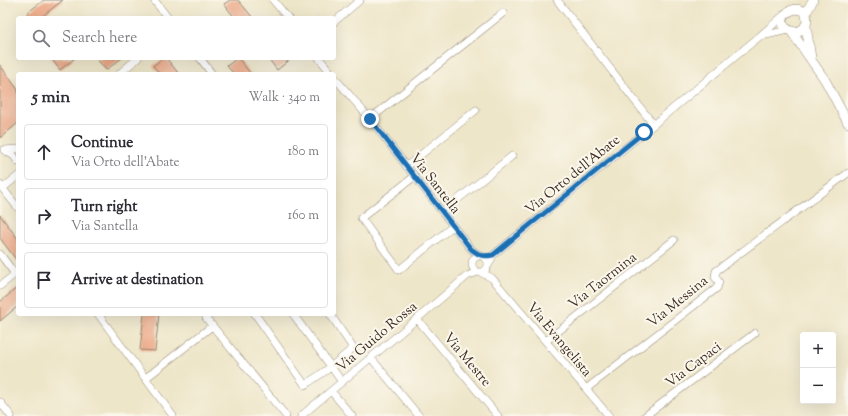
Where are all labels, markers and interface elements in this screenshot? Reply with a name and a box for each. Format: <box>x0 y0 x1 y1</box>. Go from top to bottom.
search box <box>16 16 336 60</box>
icon: search <box>30 27 52 49</box>
text: Search here <box>62 28 137 49</box>
text: 5 min <box>32 86 70 110</box>
text: Walk · 340 m <box>249 89 320 107</box>
route end <box>361 110 379 128</box>
route start <box>635 123 653 141</box>
street label: Via Orto dell'Abate <box>521 131 625 220</box>
text: Continue <box>71 133 133 154</box>
icon: ahead <box>33 141 55 163</box>
text: 180 m <box>288 143 319 161</box>
street label: Via Santella <box>404 150 465 219</box>
text: Via Orto dell'Abate <box>71 154 180 172</box>
text: Turn right <box>71 197 137 218</box>
icon: right <box>33 205 55 227</box>
text: 160 m <box>288 207 319 225</box>
text: Via Santella <box>71 218 138 236</box>
street label: Via Taormina <box>565 248 642 315</box>
icon: arrive <box>33 269 55 291</box>
text: Arrive at destination <box>71 270 204 291</box>
street label: Via Messina <box>644 272 713 333</box>
street label: Via Guido Rossa <box>332 297 423 377</box>
street label: Via Evangelista <box>521 299 596 382</box>
street label: Via Mestre <box>438 329 495 392</box>
map controls <box>800 332 836 404</box>
button: + <box>800 332 836 368</box>
street label: Via Capaci <box>662 338 726 393</box>
button: − <box>800 368 836 404</box>

